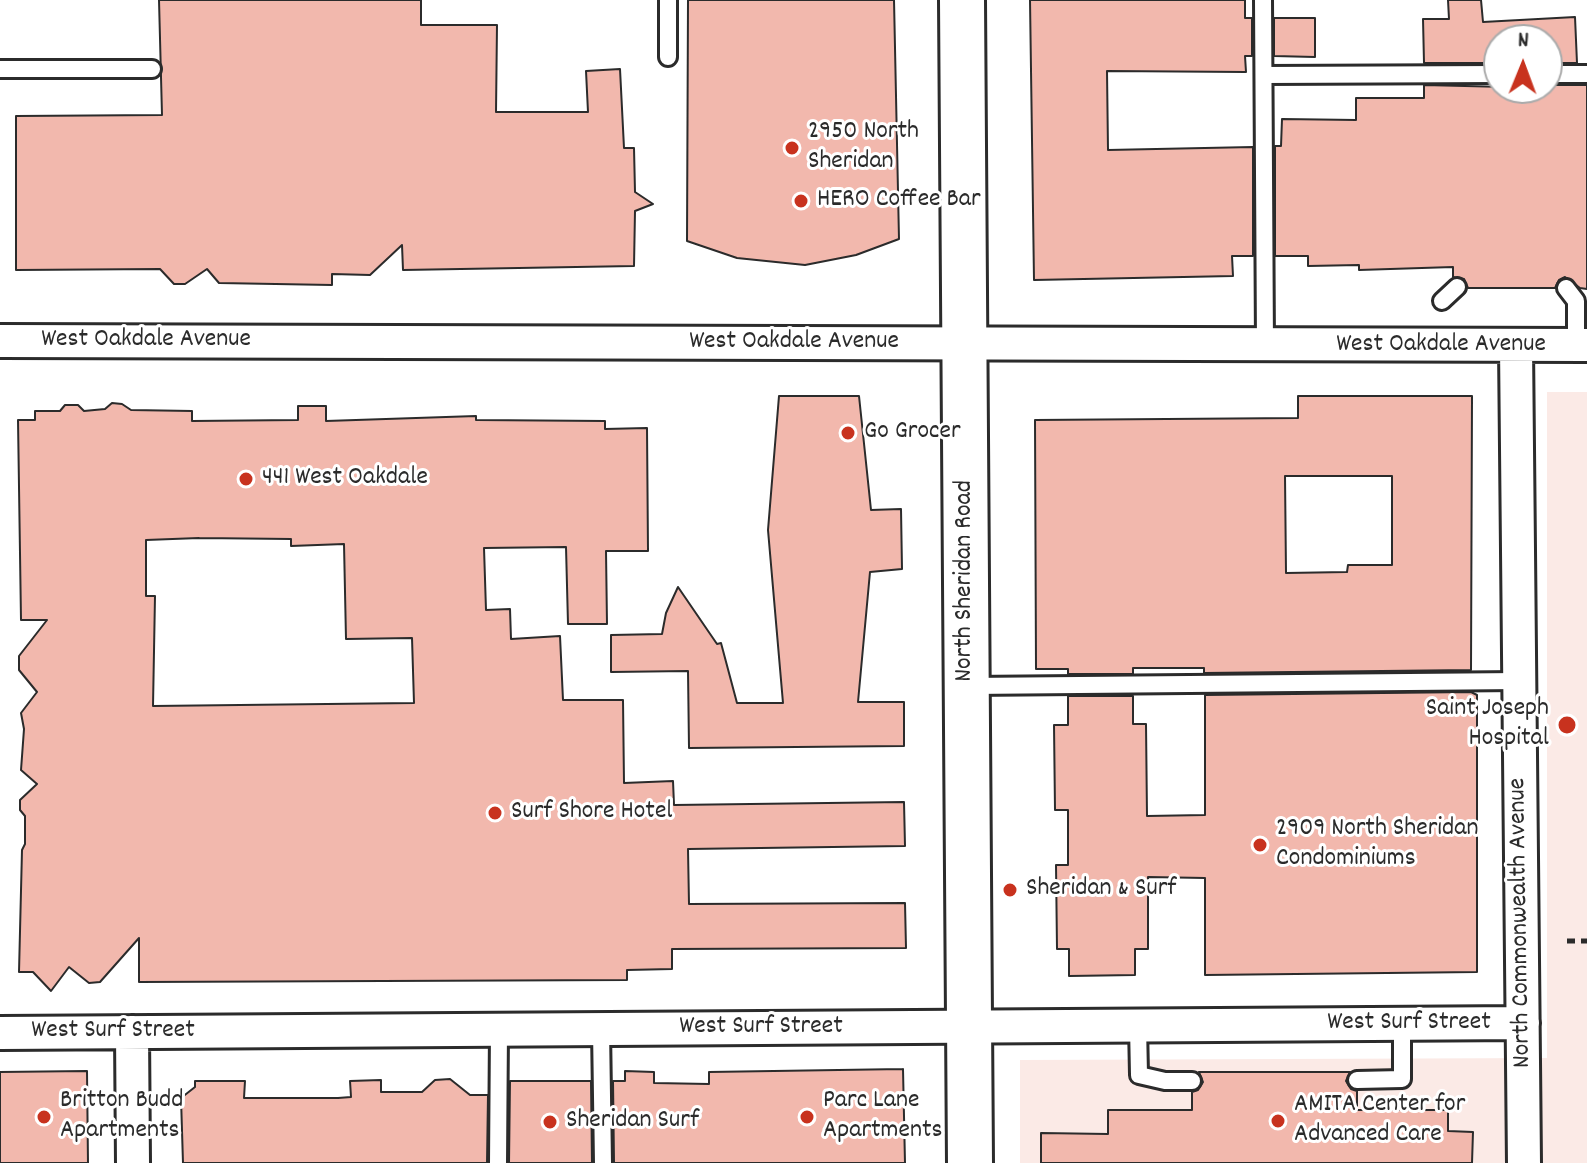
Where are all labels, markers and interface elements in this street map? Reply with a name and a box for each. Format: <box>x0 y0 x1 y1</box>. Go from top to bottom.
north arrow <box>1483 24 1563 104</box>
text: N <box>1518 26 1529 57</box>
place label: 2950 North Sheridan <box>808 117 919 178</box>
marker: 2950 North Sheridan <box>783 139 801 157</box>
place label: HERO Coffee Bar <box>817 185 981 217</box>
marker: HERO Coffee Bar <box>792 192 810 210</box>
street label: West Oakdale Avenue <box>41 325 251 357</box>
street label: West Oakdale Avenue <box>689 327 899 359</box>
street label: West Oakdale Avenue <box>1336 330 1546 362</box>
place label: Go Grocer <box>864 417 961 449</box>
marker: Go Grocer <box>839 424 857 442</box>
place label: 441 West Oakdale <box>262 463 428 495</box>
marker: 441 West Oakdale <box>237 470 255 488</box>
street label: North Sheridan Road <box>950 480 982 682</box>
place label: Saint Joseph Hospital <box>1426 694 1549 756</box>
marker: Saint Joseph Hospital <box>1556 714 1578 736</box>
street label: North Commonwealth Avenue <box>1504 778 1540 1068</box>
place label: Surf Shore Hotel <box>511 797 673 829</box>
marker: Surf Shore Hotel <box>486 804 504 822</box>
place label: 2909 North Sheridan Condominiums <box>1276 814 1478 876</box>
marker: 2909 North Sheridan Condominiums <box>1251 836 1269 854</box>
place label: Sheridan & Surf <box>1026 874 1176 906</box>
marker: Sheridan & Surf <box>1001 881 1019 899</box>
street label: West Surf Street <box>1327 1008 1491 1040</box>
street label: West Surf Street <box>679 1012 843 1044</box>
street label: West Surf Street <box>31 1016 195 1048</box>
place label: Britton Budd Apartments <box>60 1086 183 1148</box>
place label: Parc Lane Apartments <box>823 1086 942 1148</box>
place label: AMITA Center for Advanced Care <box>1294 1090 1465 1152</box>
place label: Sheridan Surf <box>566 1106 699 1138</box>
marker: Britton Budd Apartments <box>35 1108 53 1126</box>
marker: Parc Lane Apartments <box>798 1108 816 1126</box>
marker: AMITA Center for Advanced Care <box>1269 1112 1287 1130</box>
marker: Sheridan Surf <box>541 1113 559 1131</box>

